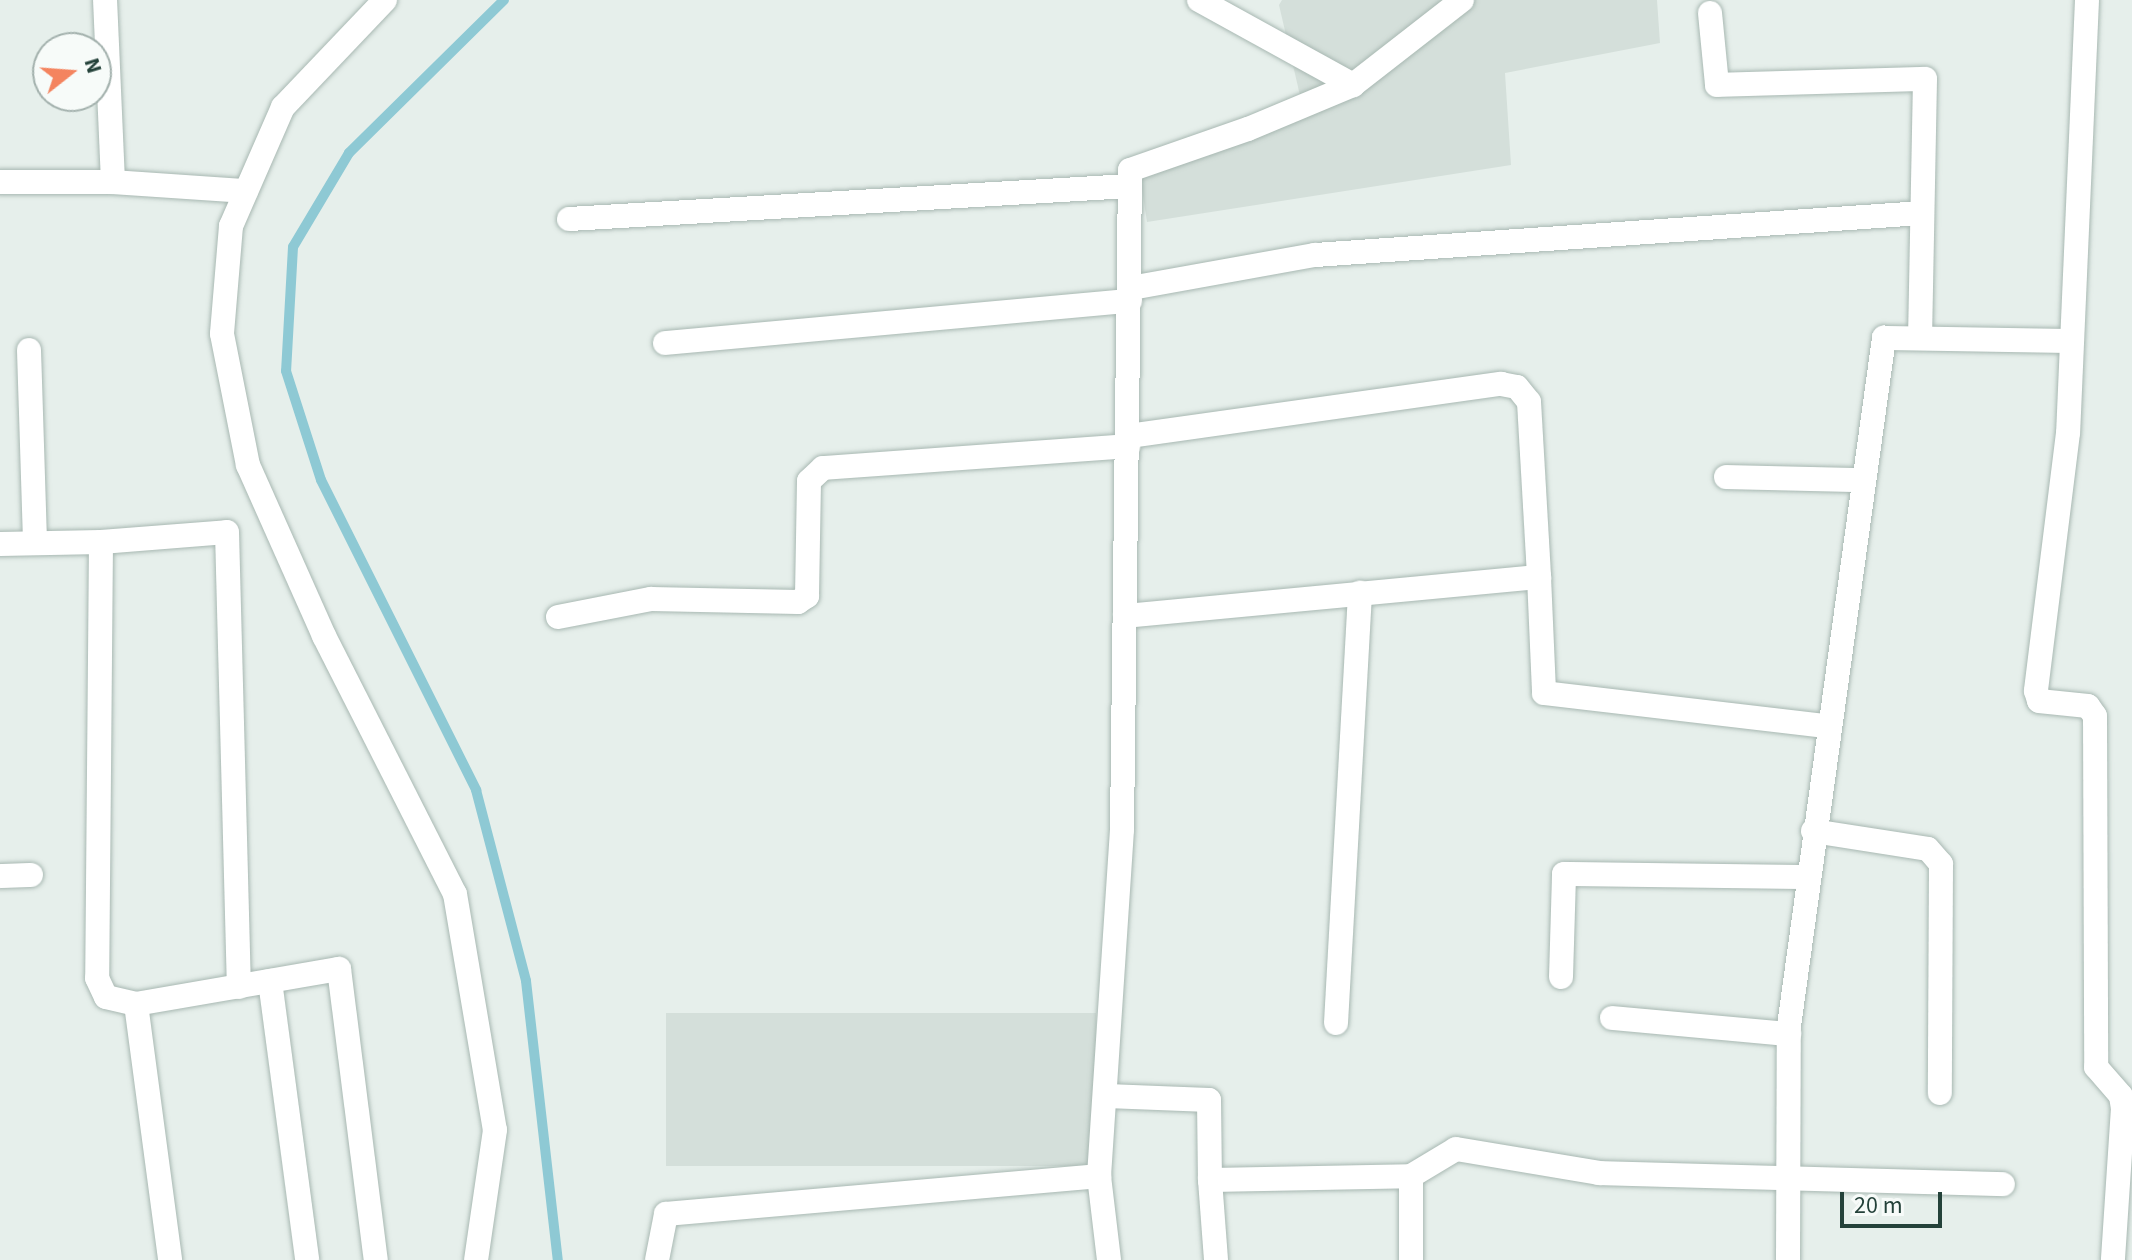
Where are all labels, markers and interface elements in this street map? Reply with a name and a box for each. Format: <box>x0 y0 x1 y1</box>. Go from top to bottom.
north arrow <box>32 32 112 112</box>
text: N <box>76 54 110 77</box>
scale bar <box>1844 1176 1946 1226</box>
text: 20 m <box>1854 1188 1903 1223</box>

